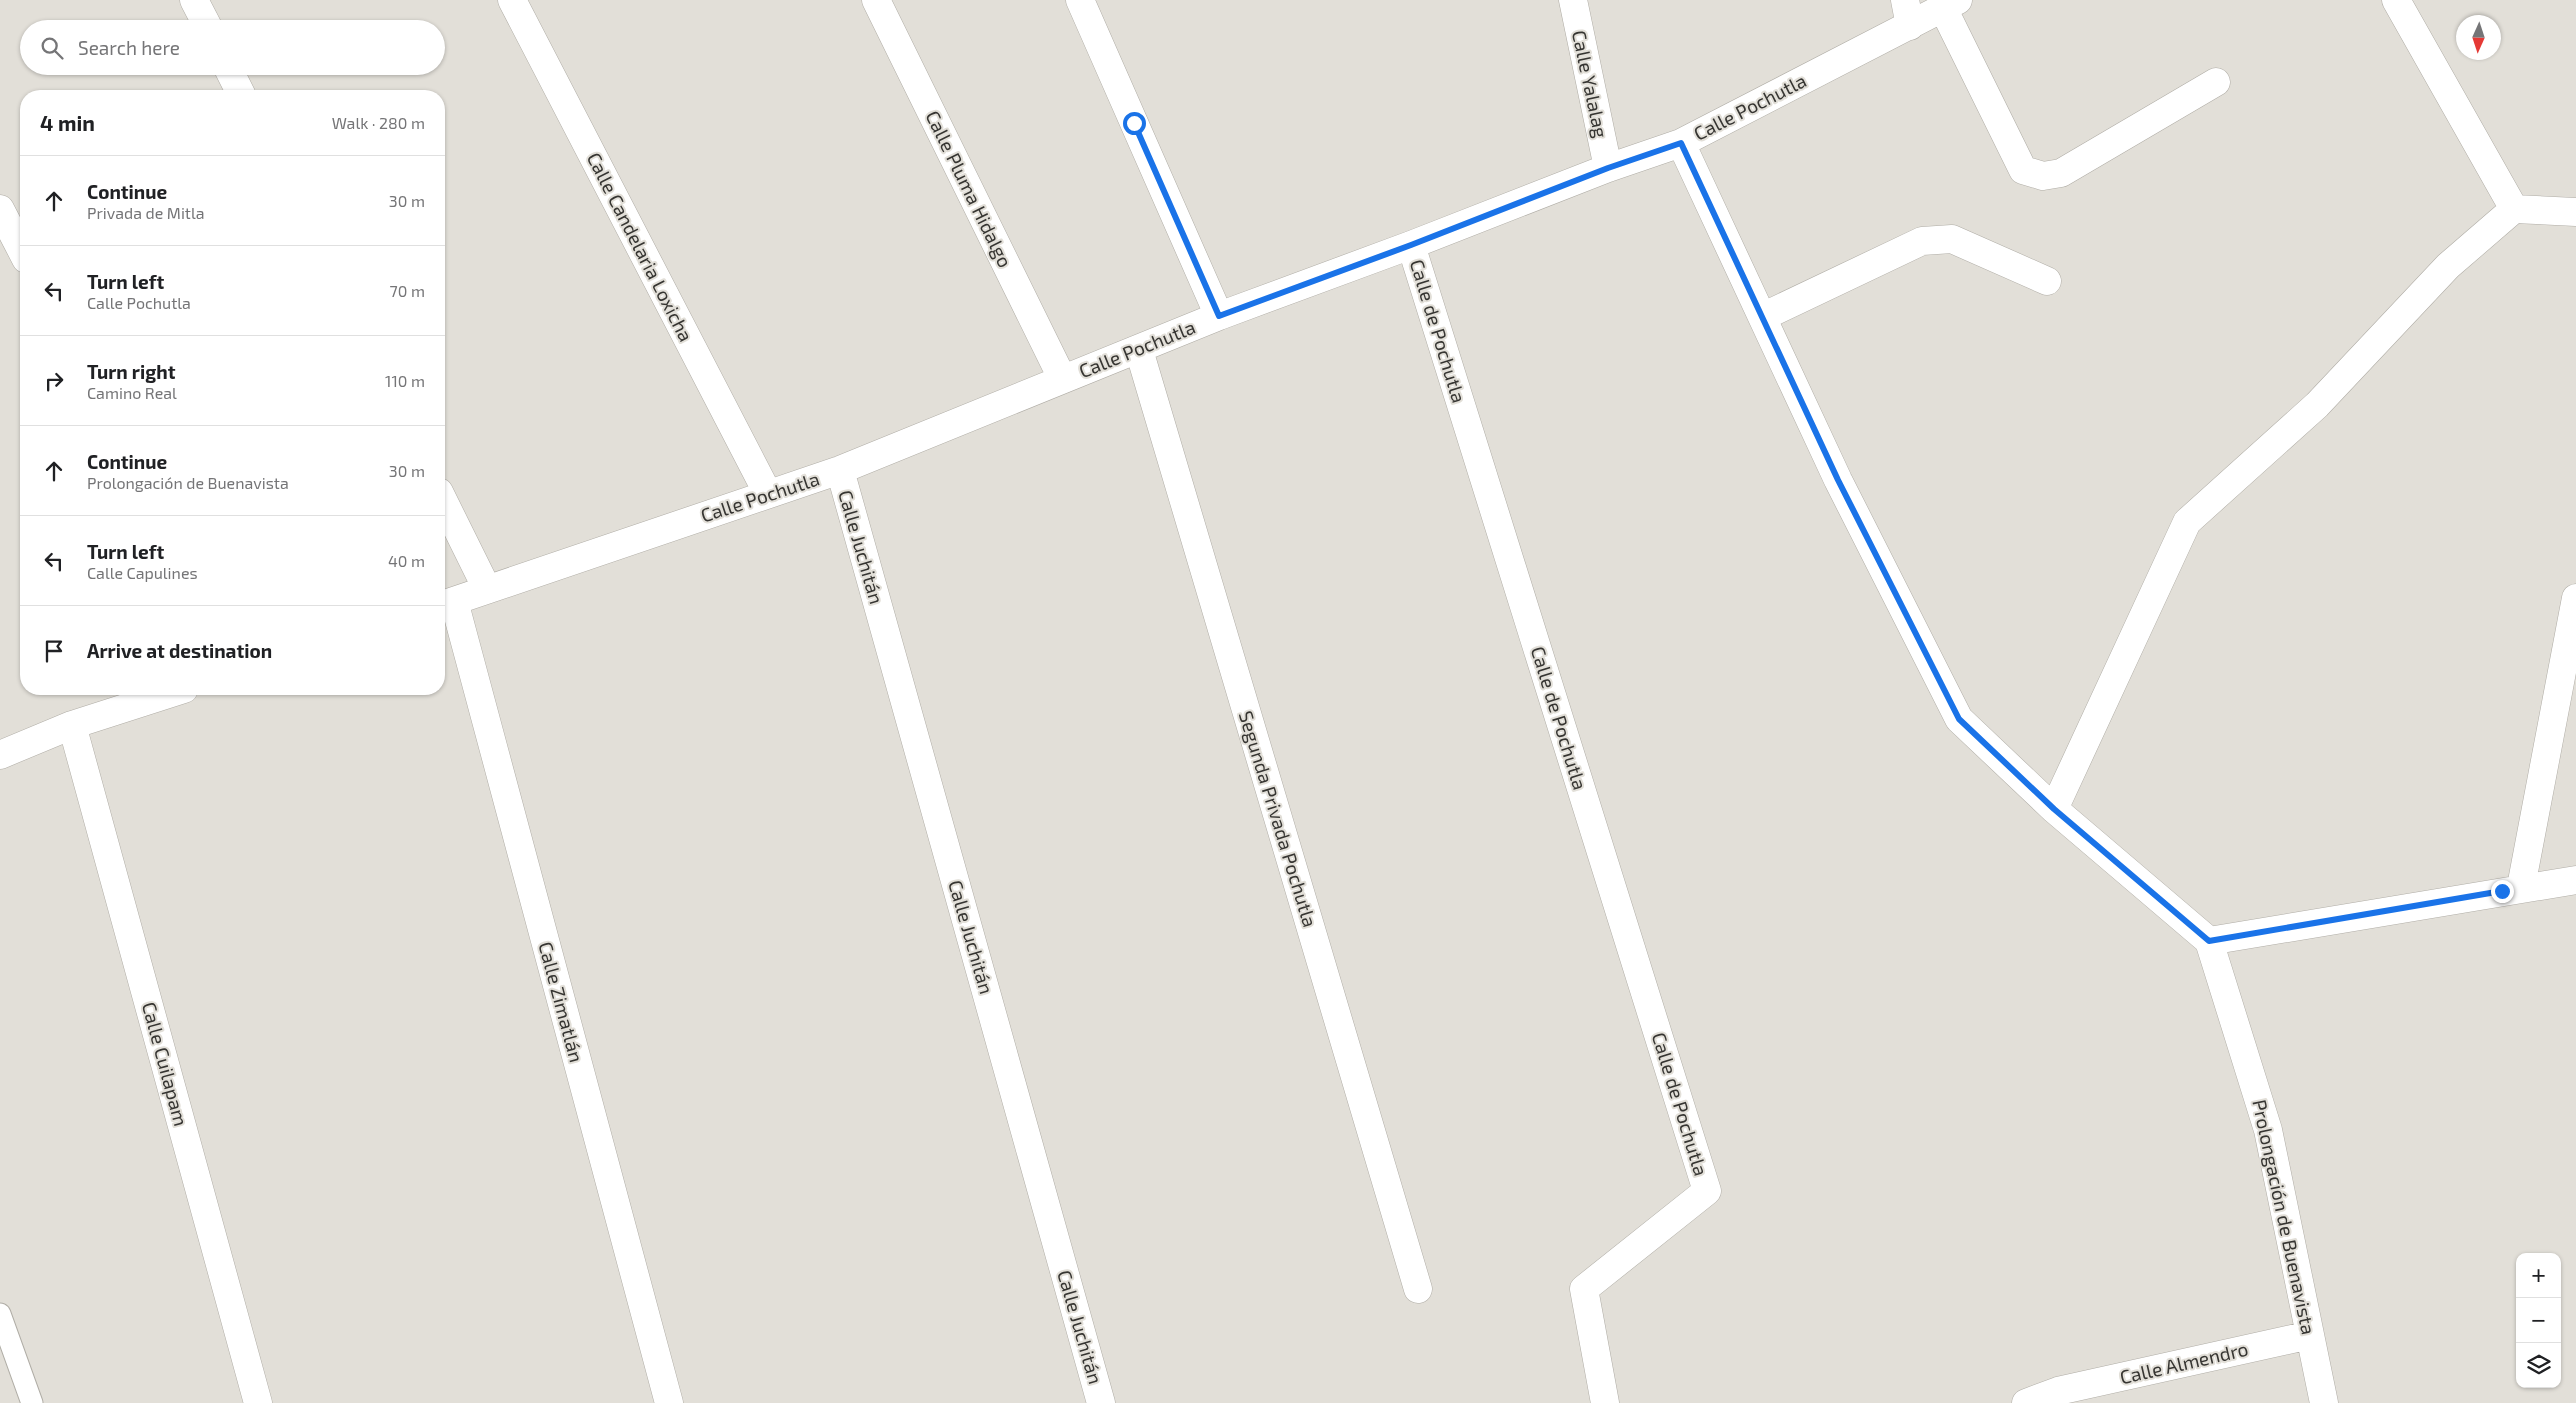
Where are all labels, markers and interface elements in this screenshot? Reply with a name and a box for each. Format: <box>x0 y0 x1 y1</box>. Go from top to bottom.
north arrow <box>2456 15 2501 60</box>
search box <box>20 20 445 75</box>
street label: Calle Yalalag <box>1568 28 1613 140</box>
icon: search <box>38 34 66 62</box>
text: Search here <box>78 36 180 59</box>
street label: Calle Pochutla <box>1690 68 1810 145</box>
street label: Calle Pluma Hidalgo <box>921 107 1017 271</box>
text: 4 min <box>40 110 95 135</box>
route start <box>1123 112 1146 135</box>
text: Walk · 280 m <box>332 113 425 132</box>
street label: Calle Candelaria Loxicha <box>583 148 698 345</box>
text: Continue <box>87 180 167 203</box>
icon: ahead <box>40 187 68 215</box>
text: 30 m <box>389 191 425 210</box>
text: Privada de Mitla <box>87 203 205 222</box>
street label: Calle de Pochutla <box>1406 256 1471 405</box>
text: Turn left <box>87 270 164 293</box>
icon: left <box>40 277 68 305</box>
text: 70 m <box>390 281 425 300</box>
text: Calle Pochutla <box>87 293 191 312</box>
street label: Calle Pochutla <box>1075 315 1198 382</box>
text: Turn right <box>87 360 175 383</box>
icon: right <box>40 367 68 395</box>
text: 110 m <box>385 371 425 390</box>
text: Camino Real <box>87 383 177 402</box>
text: Continue <box>87 450 167 473</box>
icon: ahead <box>40 457 68 485</box>
text: 30 m <box>389 461 425 480</box>
street label: Calle Pochutla <box>698 467 822 527</box>
text: Prolongación de Buenavista <box>87 473 289 492</box>
street label: Calle Juchitán <box>834 487 889 607</box>
text: Turn left <box>87 540 164 563</box>
icon: left <box>40 547 68 575</box>
text: 40 m <box>388 551 425 570</box>
text: Calle Capulines <box>87 563 198 582</box>
icon: arrive <box>40 637 68 665</box>
text: Arrive at destination <box>87 639 272 662</box>
street label: Calle de Pochutla <box>1527 643 1592 792</box>
street label: Segunda Privada Pochutla <box>1235 708 1322 930</box>
street label: Calle Juchitán <box>944 877 999 997</box>
route end <box>2491 880 2514 903</box>
street label: Calle Zimatlán <box>534 939 589 1065</box>
street label: Calle Cuilapam <box>138 999 193 1128</box>
street label: Calle de Pochutla <box>1648 1029 1713 1178</box>
street label: Prolongación de Buenavista <box>2248 1097 2321 1336</box>
map controls <box>2516 1253 2561 1388</box>
button: + <box>2516 1253 2561 1298</box>
street label: Calle Juchitán <box>1053 1267 1108 1387</box>
button: − <box>2516 1298 2561 1343</box>
street label: Calle Almendro <box>2118 1337 2250 1388</box>
button: layers <box>2516 1343 2561 1388</box>

